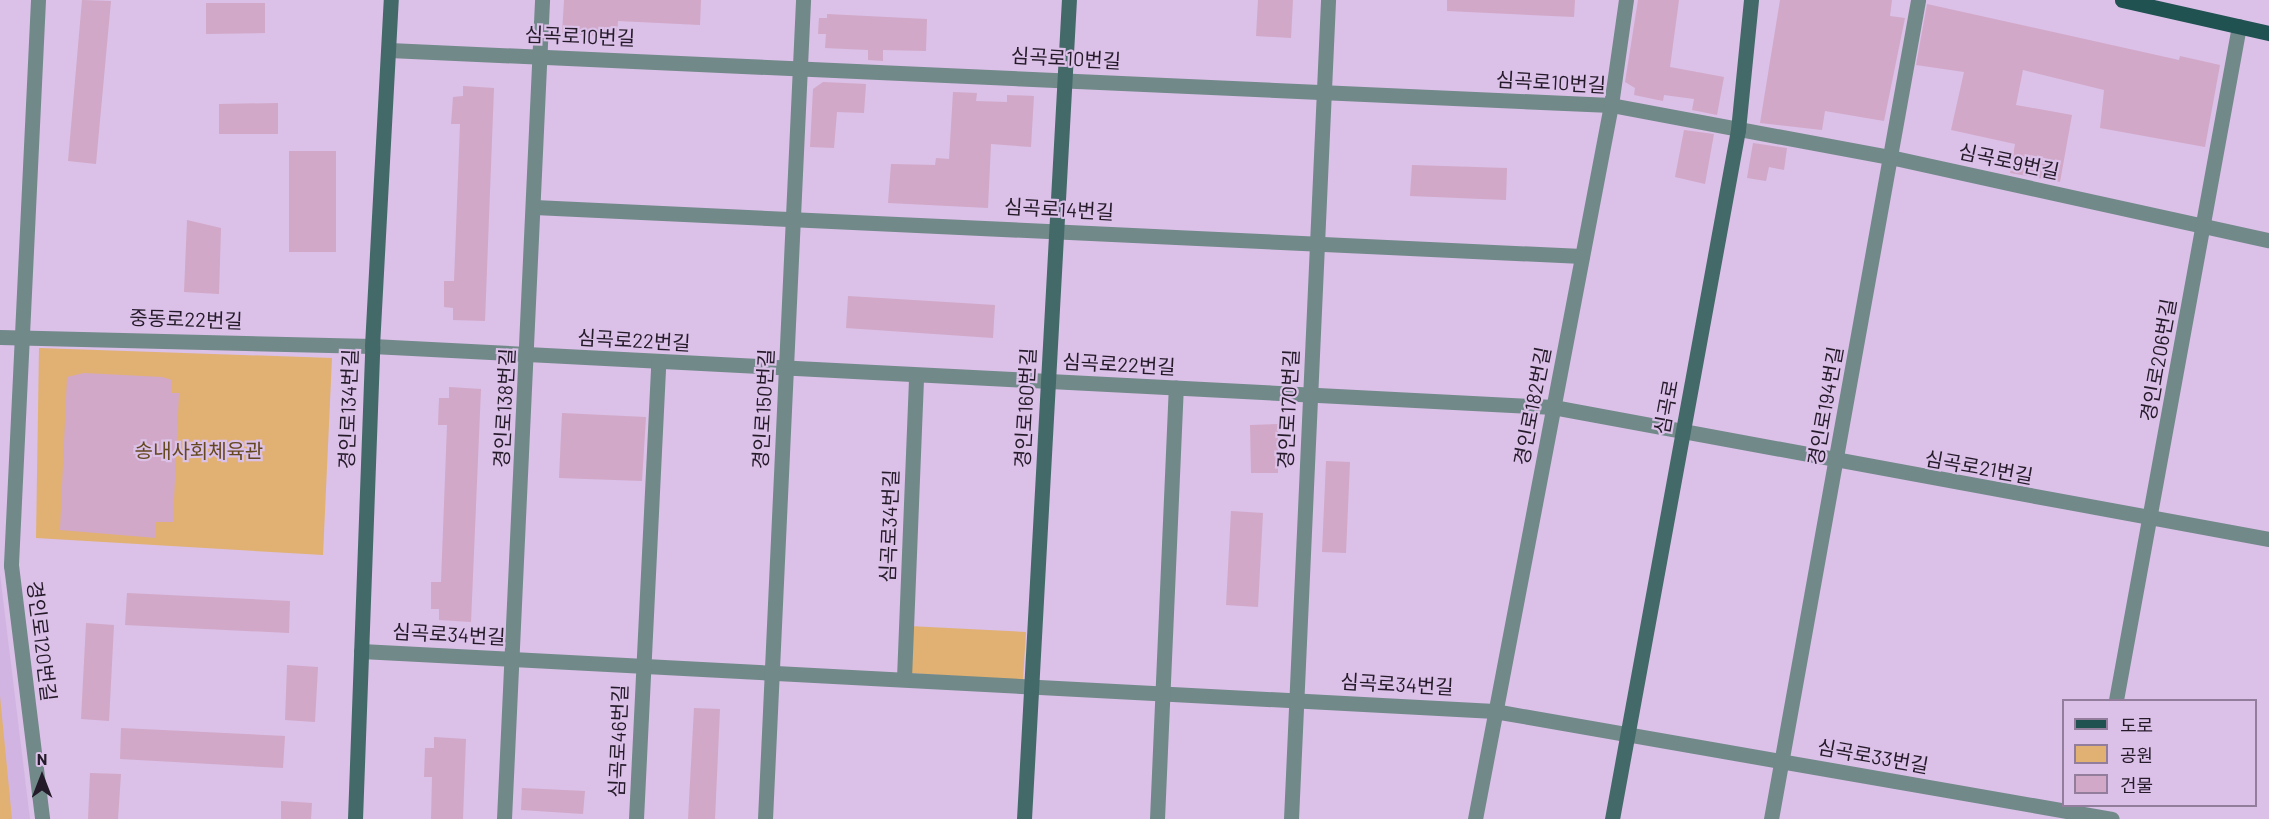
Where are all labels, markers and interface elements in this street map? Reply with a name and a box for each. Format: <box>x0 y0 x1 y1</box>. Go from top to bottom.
street label: 심곡로10번길 <box>524 22 636 50</box>
street label: 심곡로10번길 <box>1010 43 1122 73</box>
street label: 심곡로10번길 <box>1495 67 1607 97</box>
street label: 심곡로9번길 <box>1956 139 2062 183</box>
street label: 심곡로14번길 <box>1003 194 1115 224</box>
street label: 경인로206번길 <box>2135 297 2181 423</box>
street label: 중동로22번길 <box>129 305 243 333</box>
street label: 심곡로22번길 <box>577 325 691 355</box>
street label: 경인로182번길 <box>1509 345 1555 467</box>
street label: 경인로194번길 <box>1803 345 1847 467</box>
street label: 경인로160번길 <box>1010 347 1040 469</box>
street label: 경인로134번길 <box>334 348 362 470</box>
street label: 경인로138번길 <box>489 348 519 468</box>
street label: 경인로150번길 <box>748 348 778 470</box>
street label: 심곡로22번길 <box>1062 349 1176 379</box>
street label: 경인로170번길 <box>1273 349 1303 469</box>
street label: 심곡로 <box>1649 378 1683 436</box>
park label: 송내사회체육관 <box>135 438 263 462</box>
street label: 심곡로21번길 <box>1923 446 2035 488</box>
street label: 심곡로34번길 <box>875 469 903 583</box>
street label: 경인로120번길 <box>23 579 61 703</box>
street label: 심곡로34번길 <box>392 619 506 649</box>
street label: 심곡로34번길 <box>1340 669 1454 699</box>
street label: 심곡로46번길 <box>604 684 632 798</box>
legend <box>2062 699 2257 807</box>
text: 도로 <box>2120 714 2153 736</box>
street label: 심곡로33번길 <box>1815 734 1931 778</box>
text: 공원 <box>2120 744 2153 766</box>
north arrow <box>12 747 72 807</box>
text: N <box>37 749 47 768</box>
text: 건물 <box>2120 774 2153 796</box>

